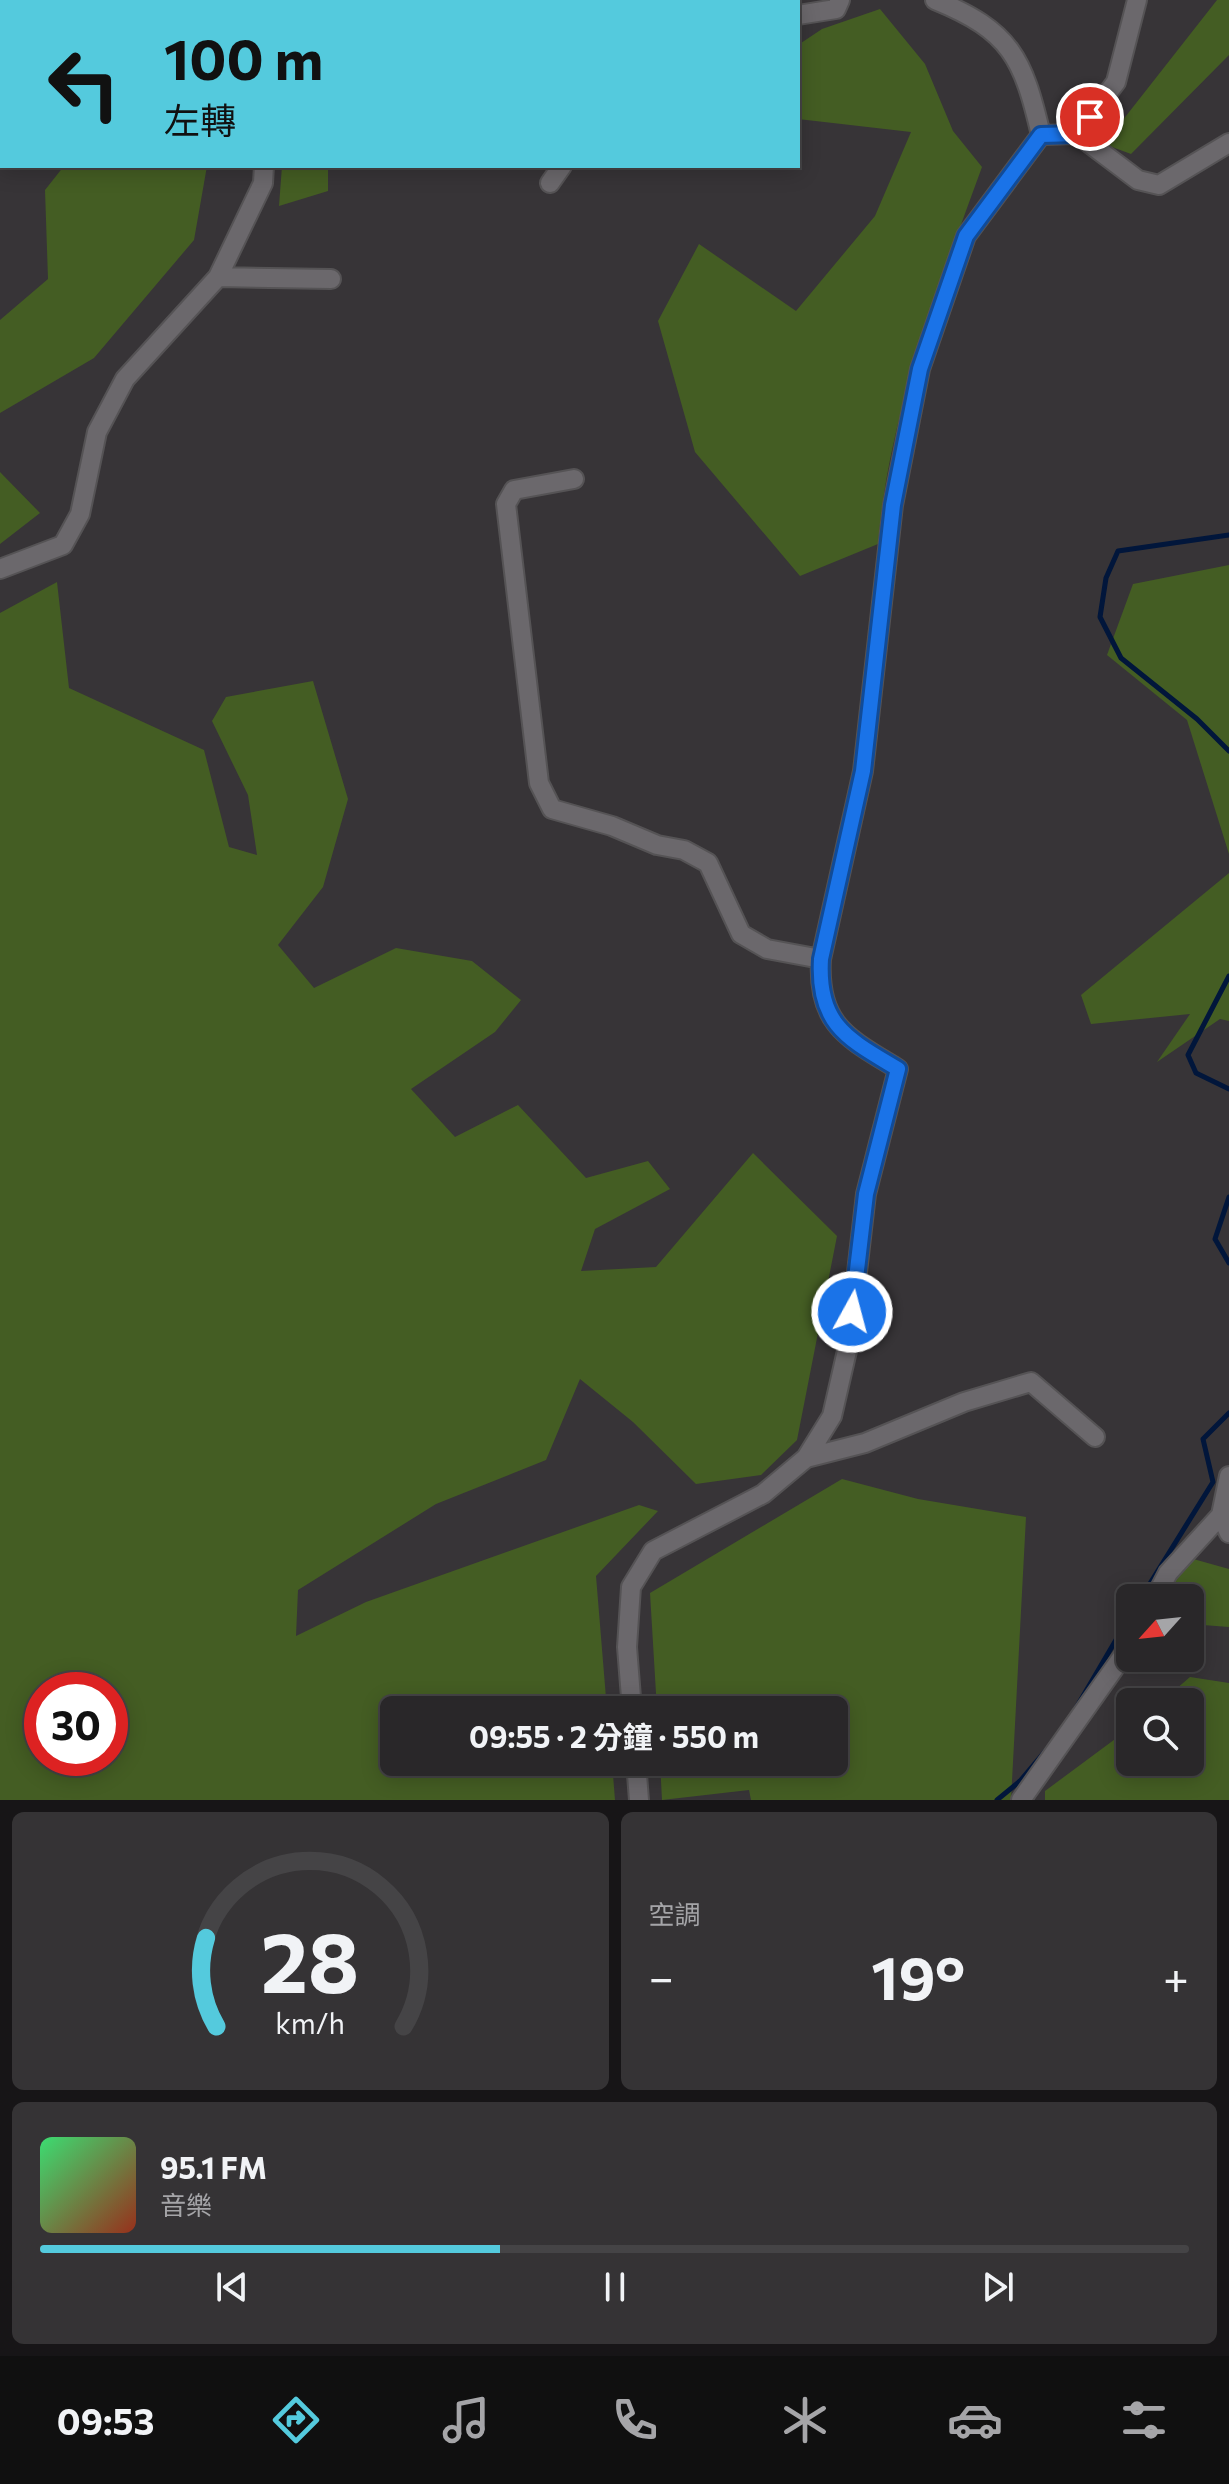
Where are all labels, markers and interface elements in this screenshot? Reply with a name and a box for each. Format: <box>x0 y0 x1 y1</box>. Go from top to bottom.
text: 100 m <box>164 23 323 92</box>
icon: left <box>32 32 136 136</box>
pin <box>1056 83 1124 151</box>
icon: arrive <box>1068 95 1112 139</box>
text: 左轉 <box>164 97 236 141</box>
position arrow <box>810 1270 894 1354</box>
north arrow <box>1116 1584 1204 1672</box>
map controls <box>1116 1584 1204 1776</box>
speed limit sign: 30 <box>24 1672 128 1776</box>
button: search <box>1116 1688 1204 1776</box>
text: 09:55 · 2 分鐘 · 550 m <box>469 1717 759 1754</box>
text: 空調 <box>649 1898 701 1929</box>
text: 28 <box>261 1908 359 2010</box>
text: 19° <box>871 1939 965 2012</box>
text: − <box>649 1949 674 2003</box>
text: + <box>1163 1949 1189 2003</box>
text: km/h <box>275 2005 345 2040</box>
text: 95.1 FM <box>160 2148 267 2185</box>
text: 音樂 <box>160 2189 212 2220</box>
icon: previous <box>210 2265 254 2309</box>
icon: pause <box>593 2265 637 2309</box>
icon: next <box>976 2265 1020 2309</box>
icon: directions <box>268 2392 324 2448</box>
icon: music <box>438 2392 494 2448</box>
icon: phone <box>607 2392 663 2448</box>
icon: climate <box>777 2392 833 2448</box>
icon: car <box>947 2392 1003 2448</box>
icon: filters <box>1116 2392 1172 2448</box>
text: 09:53 <box>57 2398 154 2442</box>

